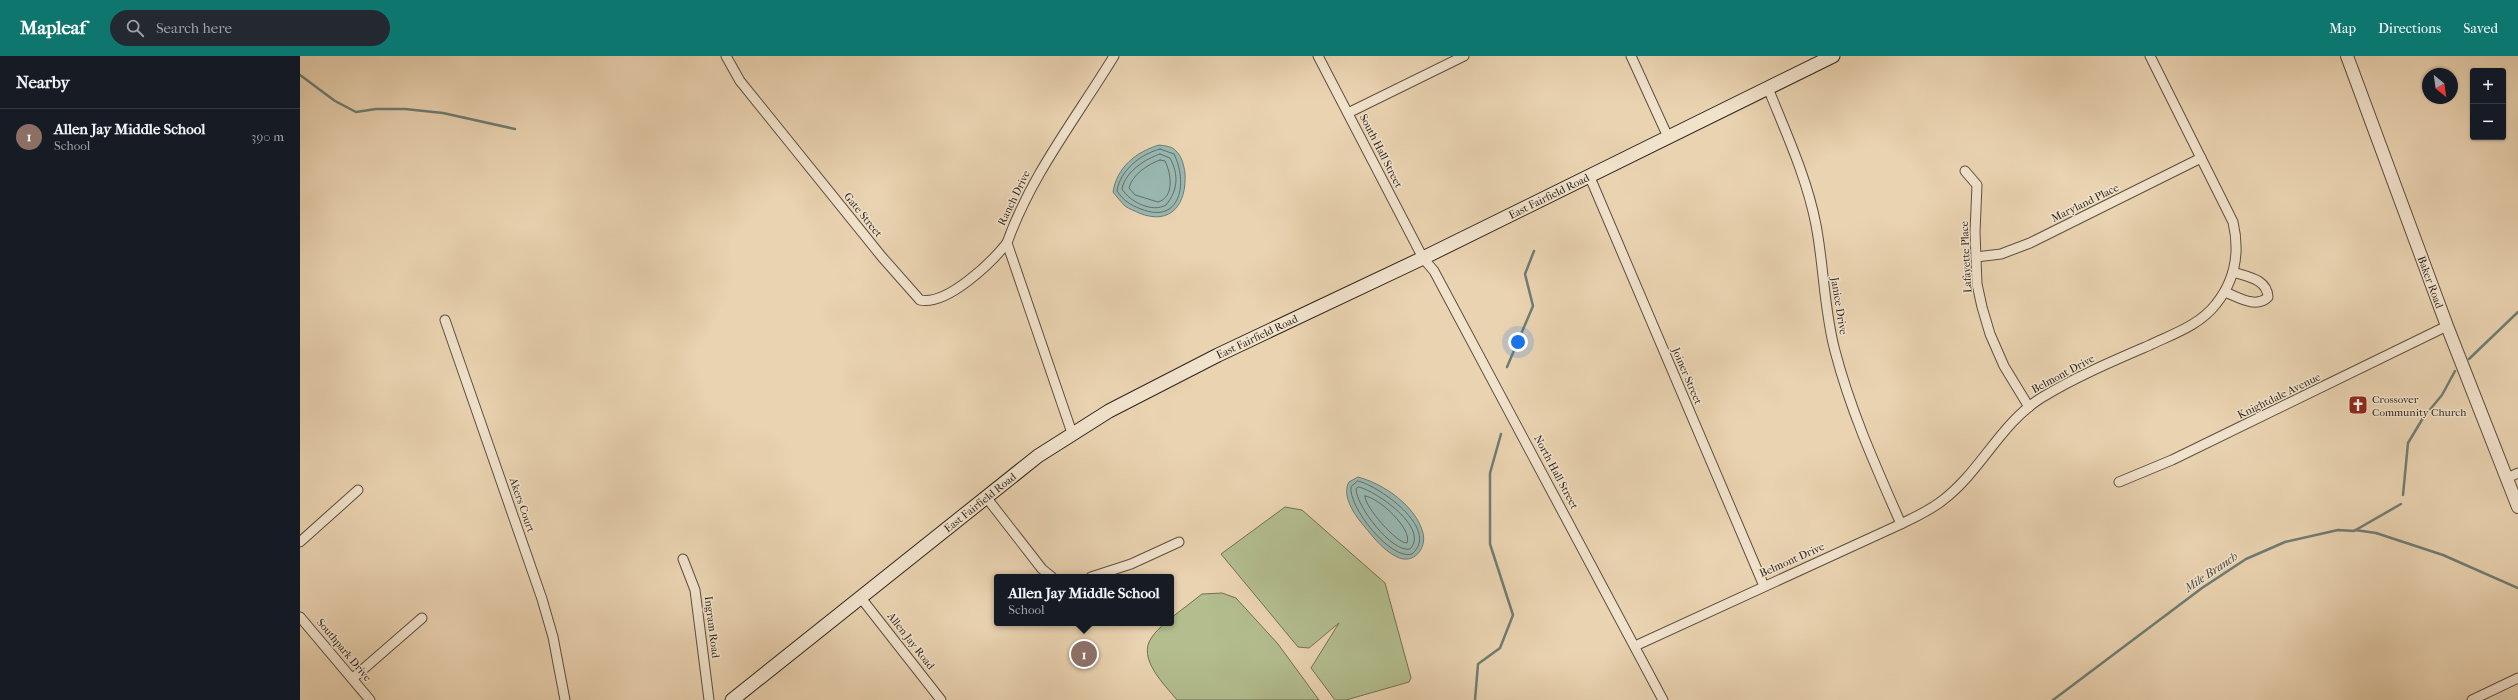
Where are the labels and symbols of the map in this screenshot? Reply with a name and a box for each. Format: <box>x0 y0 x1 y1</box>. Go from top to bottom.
north arrow <box>2422 68 2458 104</box>
street label: South Hall Street <box>1357 112 1405 190</box>
street label: Ranch Drive <box>995 168 1033 228</box>
street label: East Fairfield Road <box>1506 170 1592 221</box>
street label: Maryland Place <box>2049 181 2121 225</box>
street label: Gate Street <box>841 190 885 240</box>
street label: Lafayette Place <box>1958 220 1974 293</box>
street label: Baker Road <box>2415 254 2447 311</box>
street label: Janice Drive <box>1828 275 1850 336</box>
street label: East Fairfield Road <box>1214 311 1301 361</box>
your location <box>1508 332 1528 352</box>
street label: Joiner Street <box>1669 345 1705 406</box>
street label: Belmont Drive <box>2029 352 2097 396</box>
street label: Knightdale Avenue <box>2235 370 2323 422</box>
place label: Crossover Community Church <box>2372 393 2467 419</box>
church icon: Crossover Community Church <box>2347 394 2369 416</box>
street label: North Hall Street <box>1531 433 1581 511</box>
street label: East Fairfield Road <box>941 469 1019 535</box>
street label: Akers Court <box>506 475 537 534</box>
street label: Belmont Drive <box>1758 540 1827 580</box>
water label: Mile Branch <box>2181 549 2240 595</box>
street label: Ingram Road <box>702 595 722 660</box>
street label: Allen Jay Road <box>884 609 938 673</box>
street label: Southpark Drive <box>314 616 374 684</box>
pin: 1 <box>1071 639 1097 669</box>

